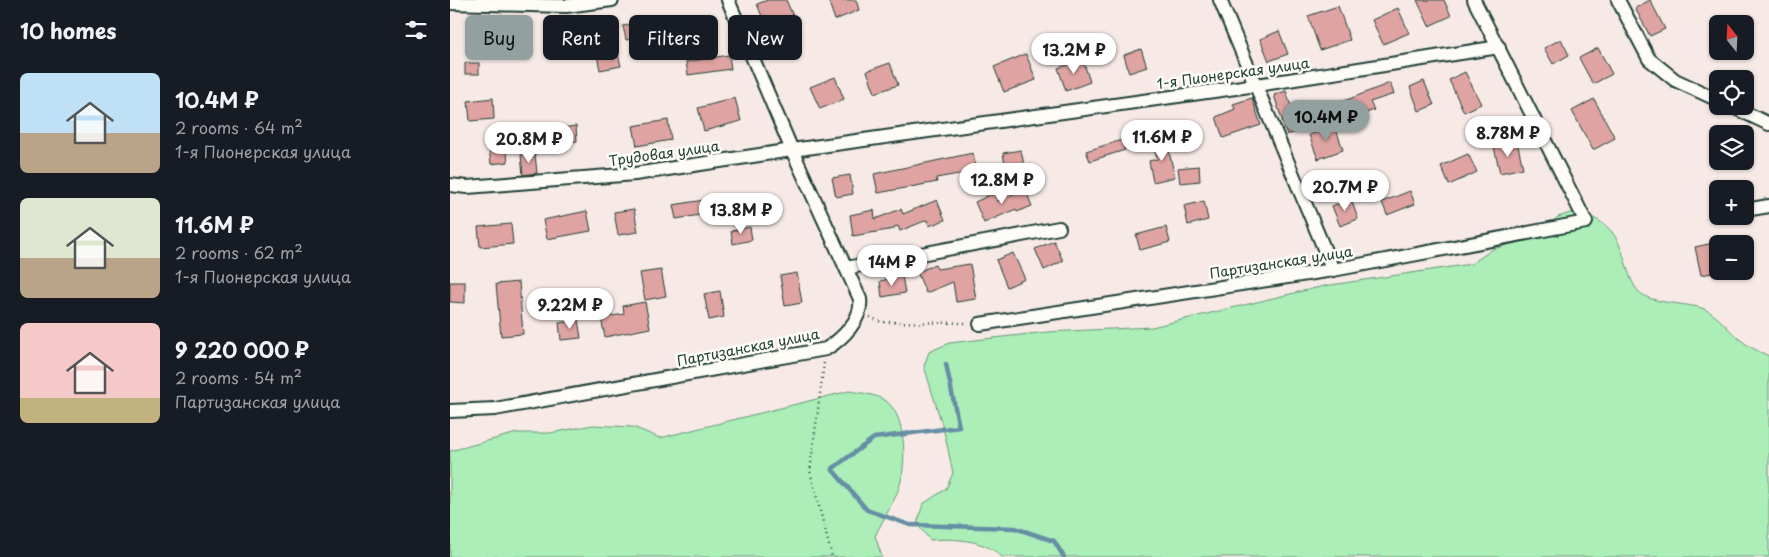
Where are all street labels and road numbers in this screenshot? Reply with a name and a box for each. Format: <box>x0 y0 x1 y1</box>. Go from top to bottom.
street label: 1-я Пионерская улица <box>1155 52 1311 94</box>
street label: Трудовая улица <box>607 135 721 171</box>
street label: Партизанская улица <box>1208 240 1354 284</box>
street label: Партизанская улица <box>675 323 821 371</box>

